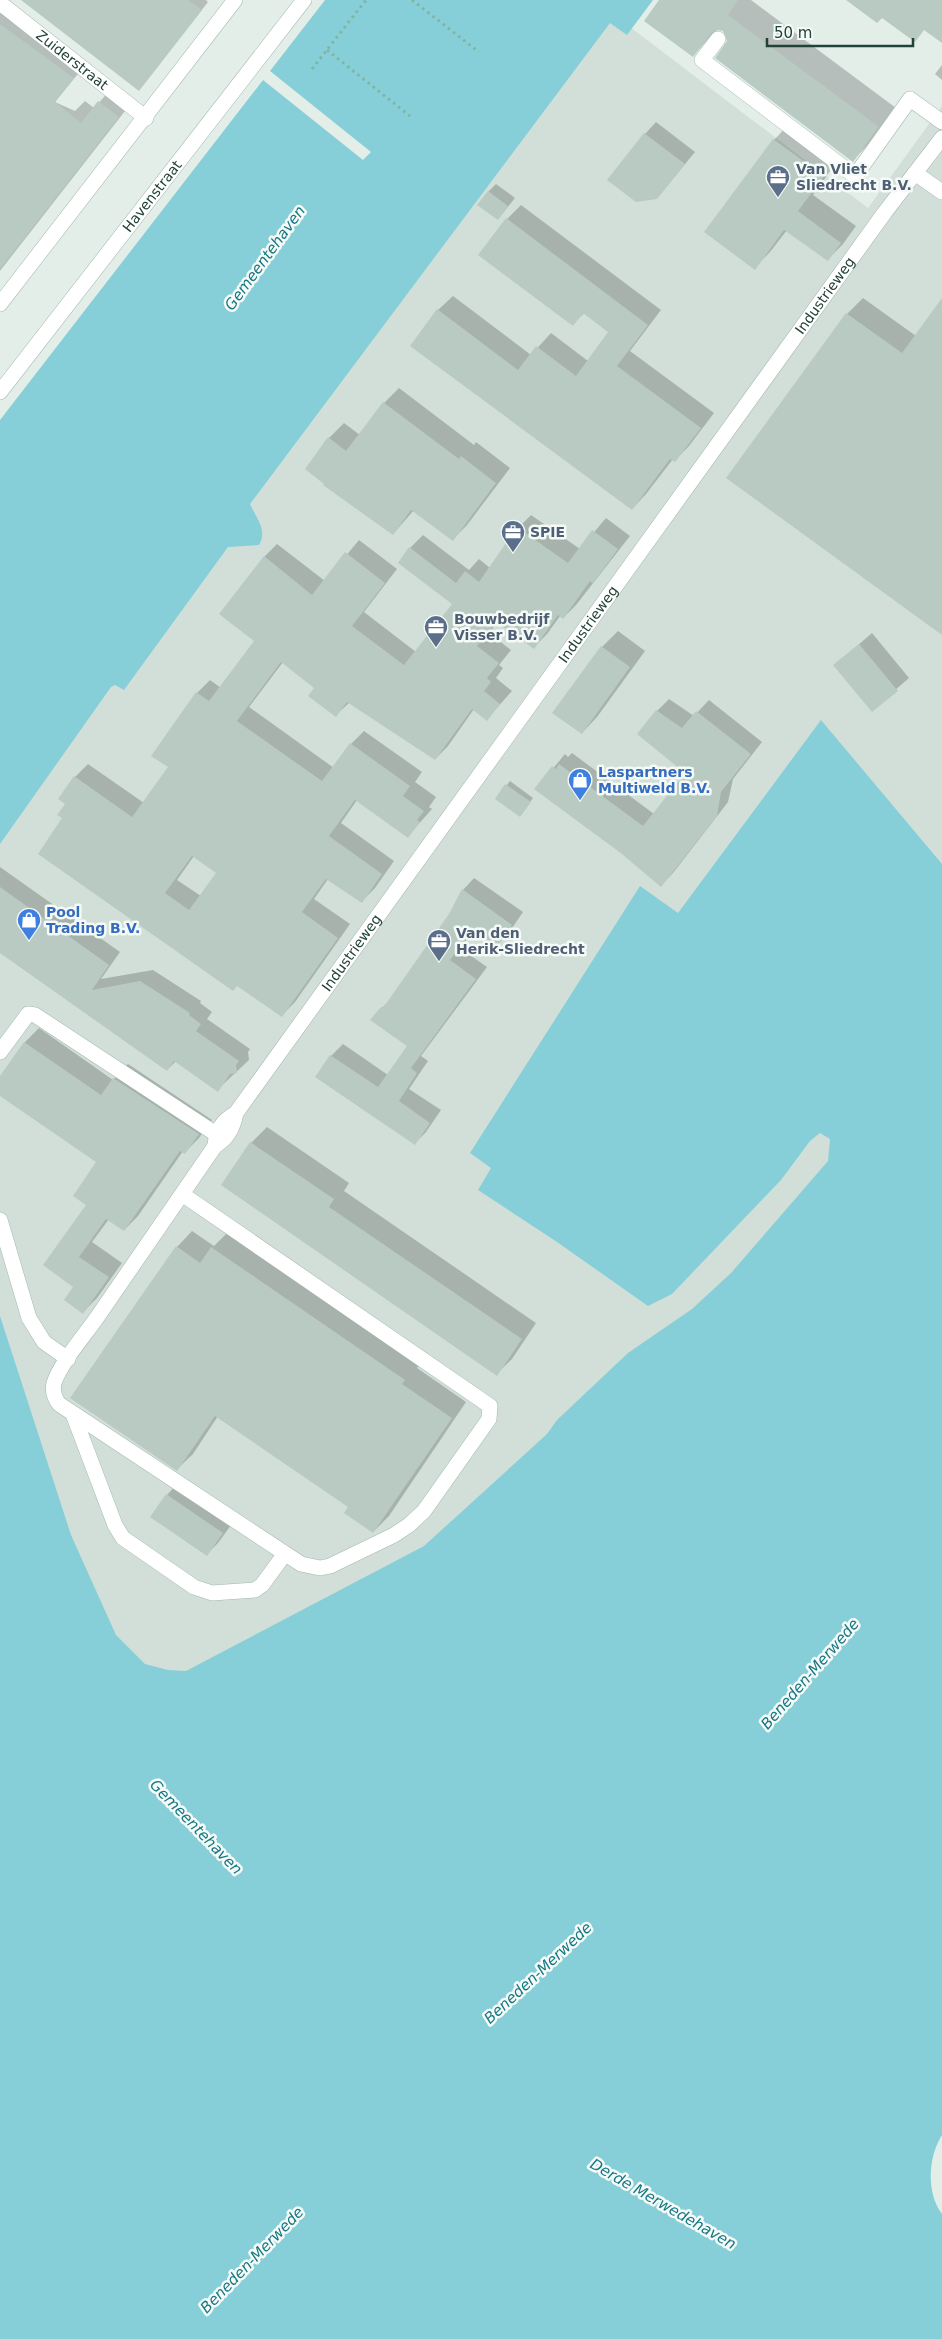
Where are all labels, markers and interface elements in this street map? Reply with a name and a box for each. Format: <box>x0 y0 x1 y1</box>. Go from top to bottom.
scale bar <box>767 15 913 47</box>
text: 50 m <box>774 24 812 42</box>
street label: Zuiderstraat <box>33 27 112 93</box>
street label: Havenstraat <box>119 157 185 235</box>
place label: Van Vliet Sliedrecht B.V. <box>796 161 912 193</box>
office icon: Van Vliet Sliedrecht B.V. <box>765 164 791 198</box>
water label: Gemeentehaven <box>221 202 309 314</box>
street label: Industrieweg <box>792 254 858 337</box>
office icon: SPIE <box>500 519 526 553</box>
place label: SPIE <box>530 524 565 540</box>
street label: Industrieweg <box>555 583 621 666</box>
place label: Bouwbedrijf Visser B.V. <box>454 611 550 643</box>
office icon: Bouwbedrijf Visser B.V. <box>423 614 449 648</box>
place label: Laspartners Multiweld B.V. <box>598 764 711 796</box>
shop icon: Laspartners Multiweld B.V. <box>567 767 593 801</box>
place label: Pool Trading B.V. <box>46 904 140 936</box>
shop icon: Pool Trading B.V. <box>16 907 42 941</box>
street label: Industrieweg <box>318 911 384 994</box>
place label: Van den Herik-Sliedrecht <box>456 925 585 957</box>
office icon: Van den Herik-Sliedrecht <box>426 928 452 962</box>
water label: Beneden-Merwede <box>757 1615 863 1733</box>
water label: Gemeentehaven <box>146 1776 246 1878</box>
water label: Beneden-Merwede <box>480 1919 596 2027</box>
water label: Derde Merwedehaven <box>587 2155 739 2253</box>
water label: Beneden-Merwede <box>197 2203 307 2317</box>

